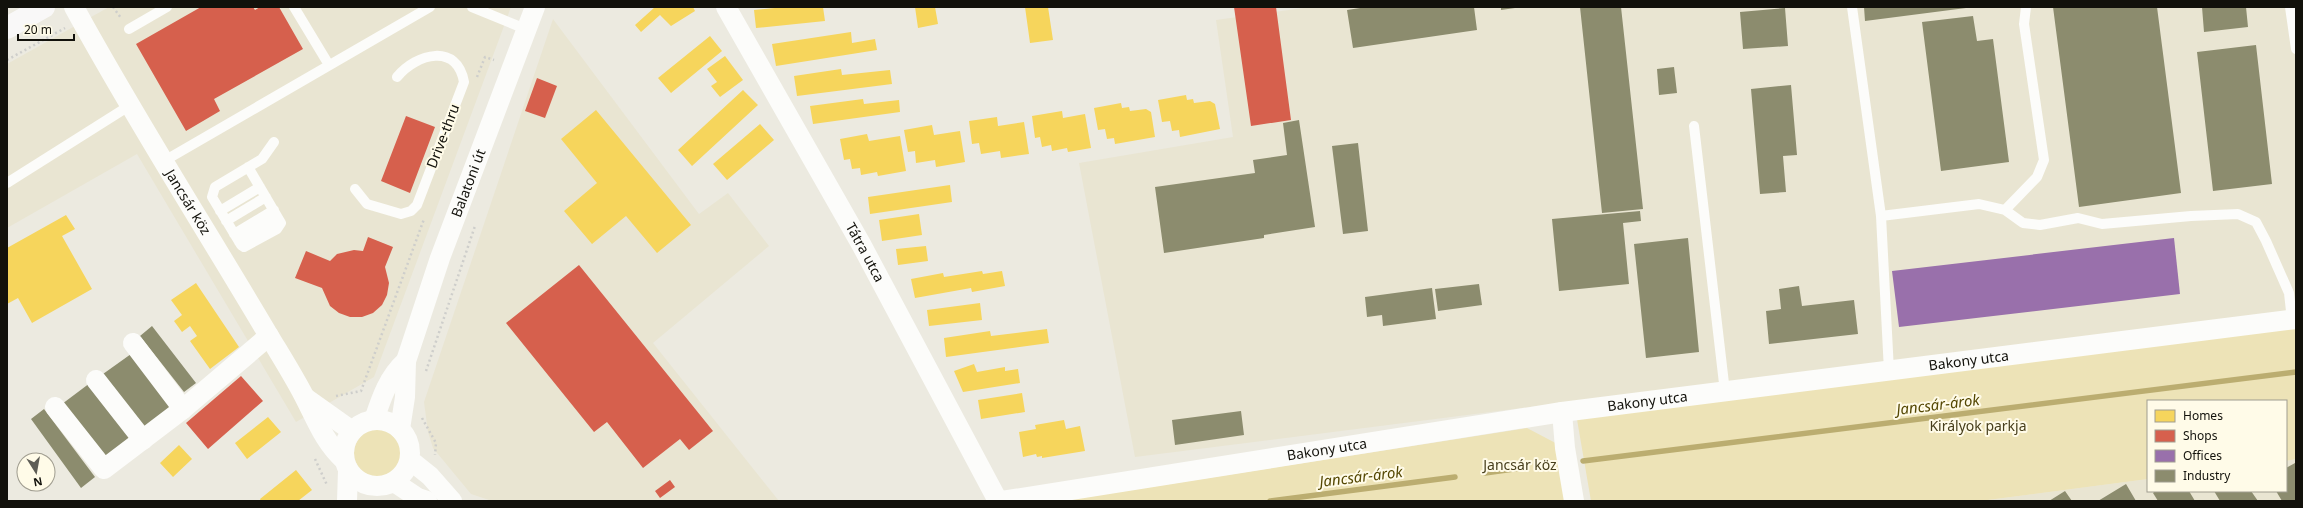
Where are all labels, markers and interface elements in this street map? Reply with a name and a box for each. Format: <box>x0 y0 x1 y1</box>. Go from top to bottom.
scale bar <box>18 16 74 42</box>
text: 20 m <box>24 21 52 38</box>
street label: Drive-thru <box>422 101 463 171</box>
street label: Balatoni út <box>446 146 489 220</box>
street label: Jancsár köz <box>160 164 216 238</box>
street label: Tátra utca <box>842 219 889 285</box>
street label: Bakony utca <box>1927 345 2010 374</box>
street label: Bakony utca <box>1606 386 1688 415</box>
water label: Jancsár-árok <box>1892 389 1981 419</box>
legend <box>2147 400 2287 492</box>
text: Homes <box>2183 407 2223 424</box>
park label: Királyok parkja <box>1929 416 2027 435</box>
text: Shops <box>2183 427 2218 444</box>
street label: Bakony utca <box>1286 433 1368 465</box>
text: Offices <box>2183 447 2222 464</box>
north arrow <box>16 452 56 492</box>
park label: Jancsár köz <box>1481 455 1557 474</box>
water label: Jancsár-árok <box>1315 461 1404 491</box>
text: Industry <box>2183 467 2231 484</box>
text: N <box>32 474 44 491</box>

